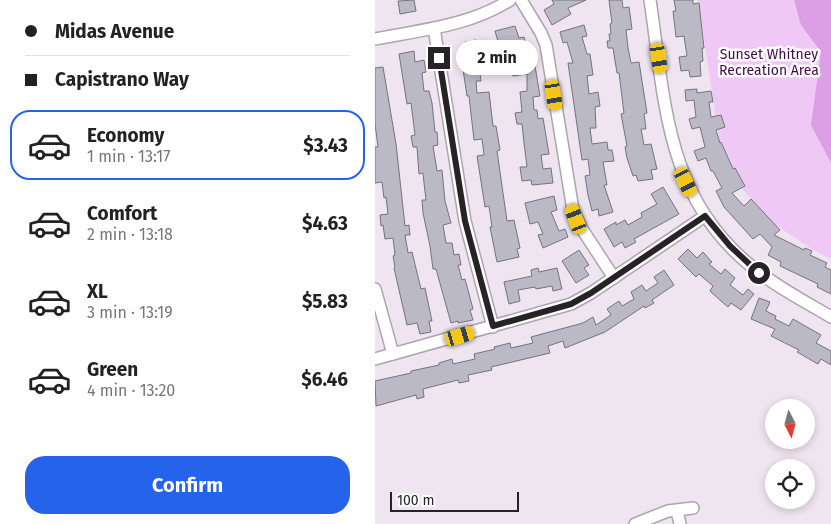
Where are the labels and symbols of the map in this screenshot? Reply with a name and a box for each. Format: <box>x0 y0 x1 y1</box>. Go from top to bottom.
callout: 2 min <box>457 40 539 76</box>
car <box>649 42 668 74</box>
park label: Sunset Whitney Recreation Area <box>719 46 819 79</box>
route end <box>428 47 450 69</box>
car <box>544 79 563 111</box>
car <box>672 165 699 199</box>
car <box>563 202 588 236</box>
route start <box>748 262 770 284</box>
car <box>443 325 476 347</box>
north arrow <box>765 399 815 449</box>
scale bar <box>390 489 519 512</box>

